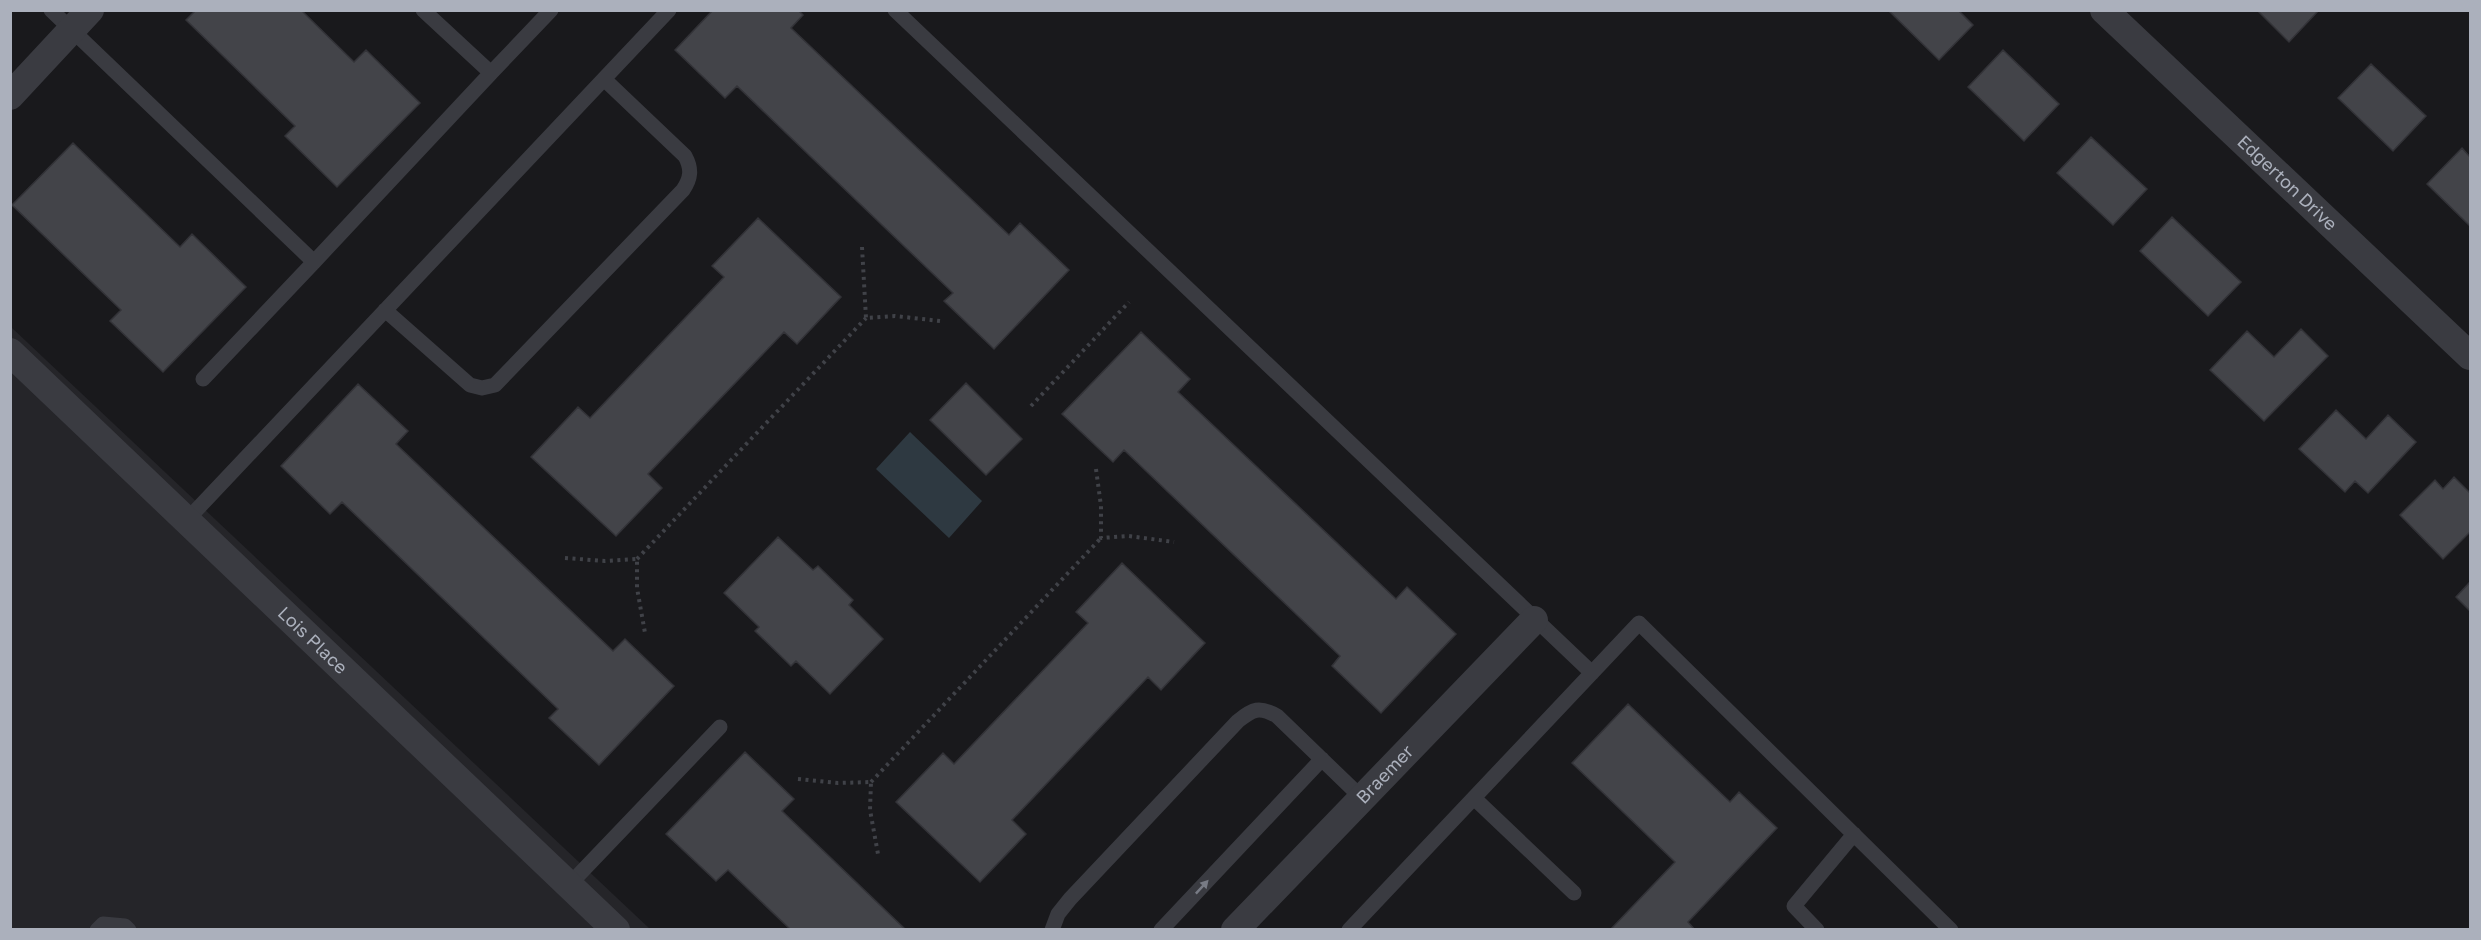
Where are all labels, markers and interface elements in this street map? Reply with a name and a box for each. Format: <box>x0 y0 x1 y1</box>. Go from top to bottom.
street label: Edgerton Drive <box>2233 130 2342 235</box>
street label: Lois Place <box>274 602 353 678</box>
street label: Braemer <box>1351 740 1417 808</box>
one-way arrow <box>1194 880 1208 894</box>

